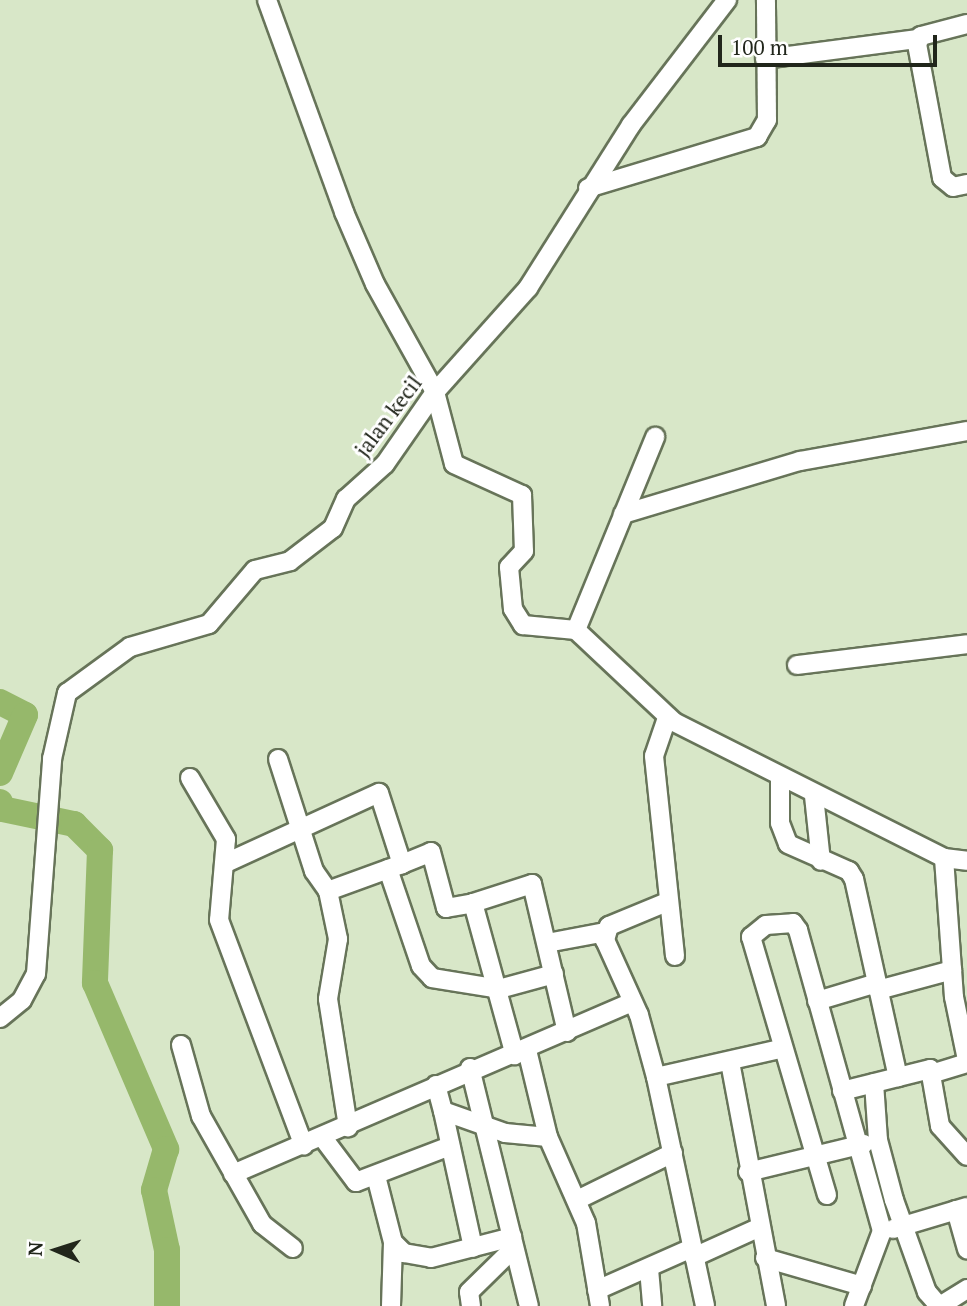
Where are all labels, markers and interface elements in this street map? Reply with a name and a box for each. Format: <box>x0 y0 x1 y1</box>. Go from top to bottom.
scale bar <box>722 21 941 65</box>
text: 100 m <box>731 33 788 61</box>
street label: jalan kecil <box>349 371 427 461</box>
north arrow <box>21 1215 91 1285</box>
text: N <box>22 1241 47 1257</box>

